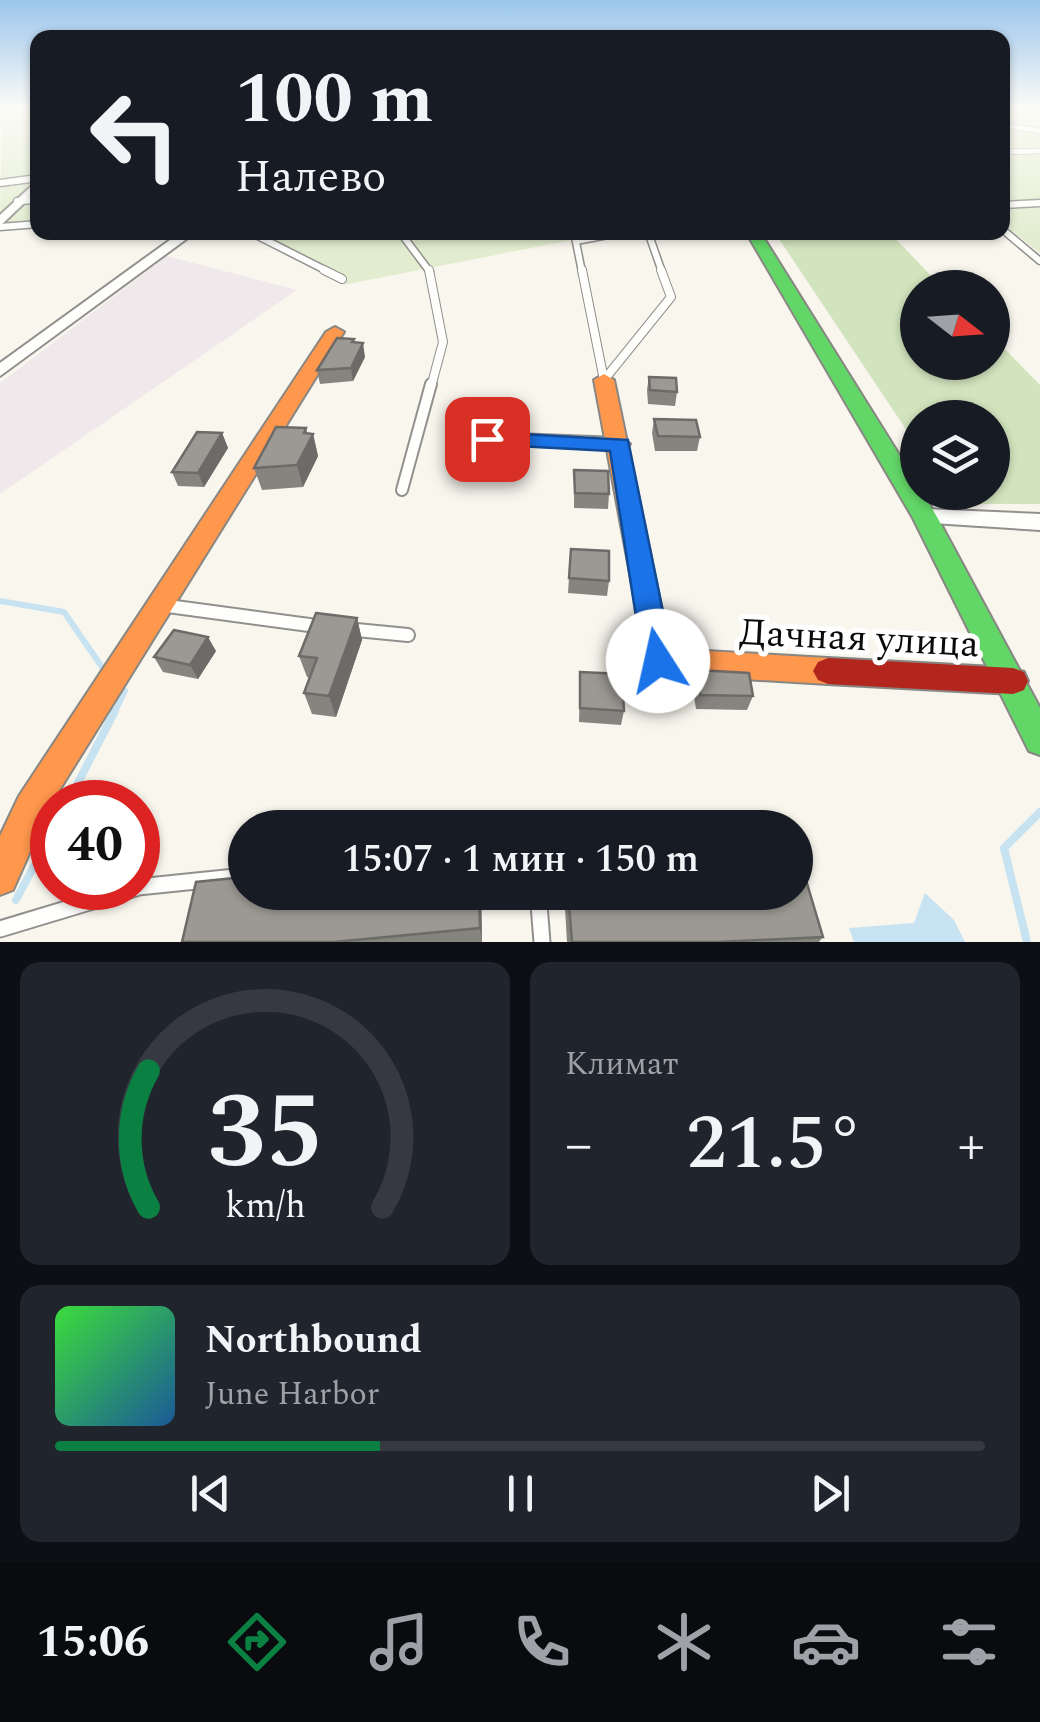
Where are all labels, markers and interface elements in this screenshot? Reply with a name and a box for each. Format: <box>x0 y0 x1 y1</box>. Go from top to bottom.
text: 100 m <box>235 47 433 153</box>
icon: left <box>70 70 200 200</box>
text: Налево <box>235 143 386 212</box>
north arrow <box>900 270 1010 380</box>
map controls <box>900 270 1010 510</box>
pin <box>445 397 530 482</box>
button: layers <box>900 400 1010 510</box>
icon: arrive <box>460 412 515 467</box>
street label: Дачная улица <box>738 604 981 674</box>
position arrow <box>606 609 710 713</box>
speed limit sign: 40 <box>30 780 160 910</box>
text: 15:07 · 1 мин · 150 m <box>342 831 699 889</box>
text: Климат <box>565 1040 678 1089</box>
text: 35 <box>207 1055 323 1213</box>
text: 21.5° <box>686 1088 864 1202</box>
text: − <box>565 1104 593 1187</box>
text: + <box>957 1104 985 1187</box>
text: km/h <box>225 1179 305 1234</box>
text: Northbound <box>205 1312 422 1370</box>
text: June Harbor <box>205 1370 380 1419</box>
icon: previous <box>183 1466 238 1521</box>
icon: pause <box>493 1466 548 1521</box>
icon: next <box>803 1466 858 1521</box>
icon: directions <box>222 1607 292 1677</box>
icon: music <box>364 1607 434 1677</box>
icon: phone <box>507 1607 577 1677</box>
icon: climate <box>649 1607 719 1677</box>
icon: car <box>791 1607 861 1677</box>
icon: filters <box>934 1607 1004 1677</box>
text: 15:06 <box>36 1608 149 1677</box>

